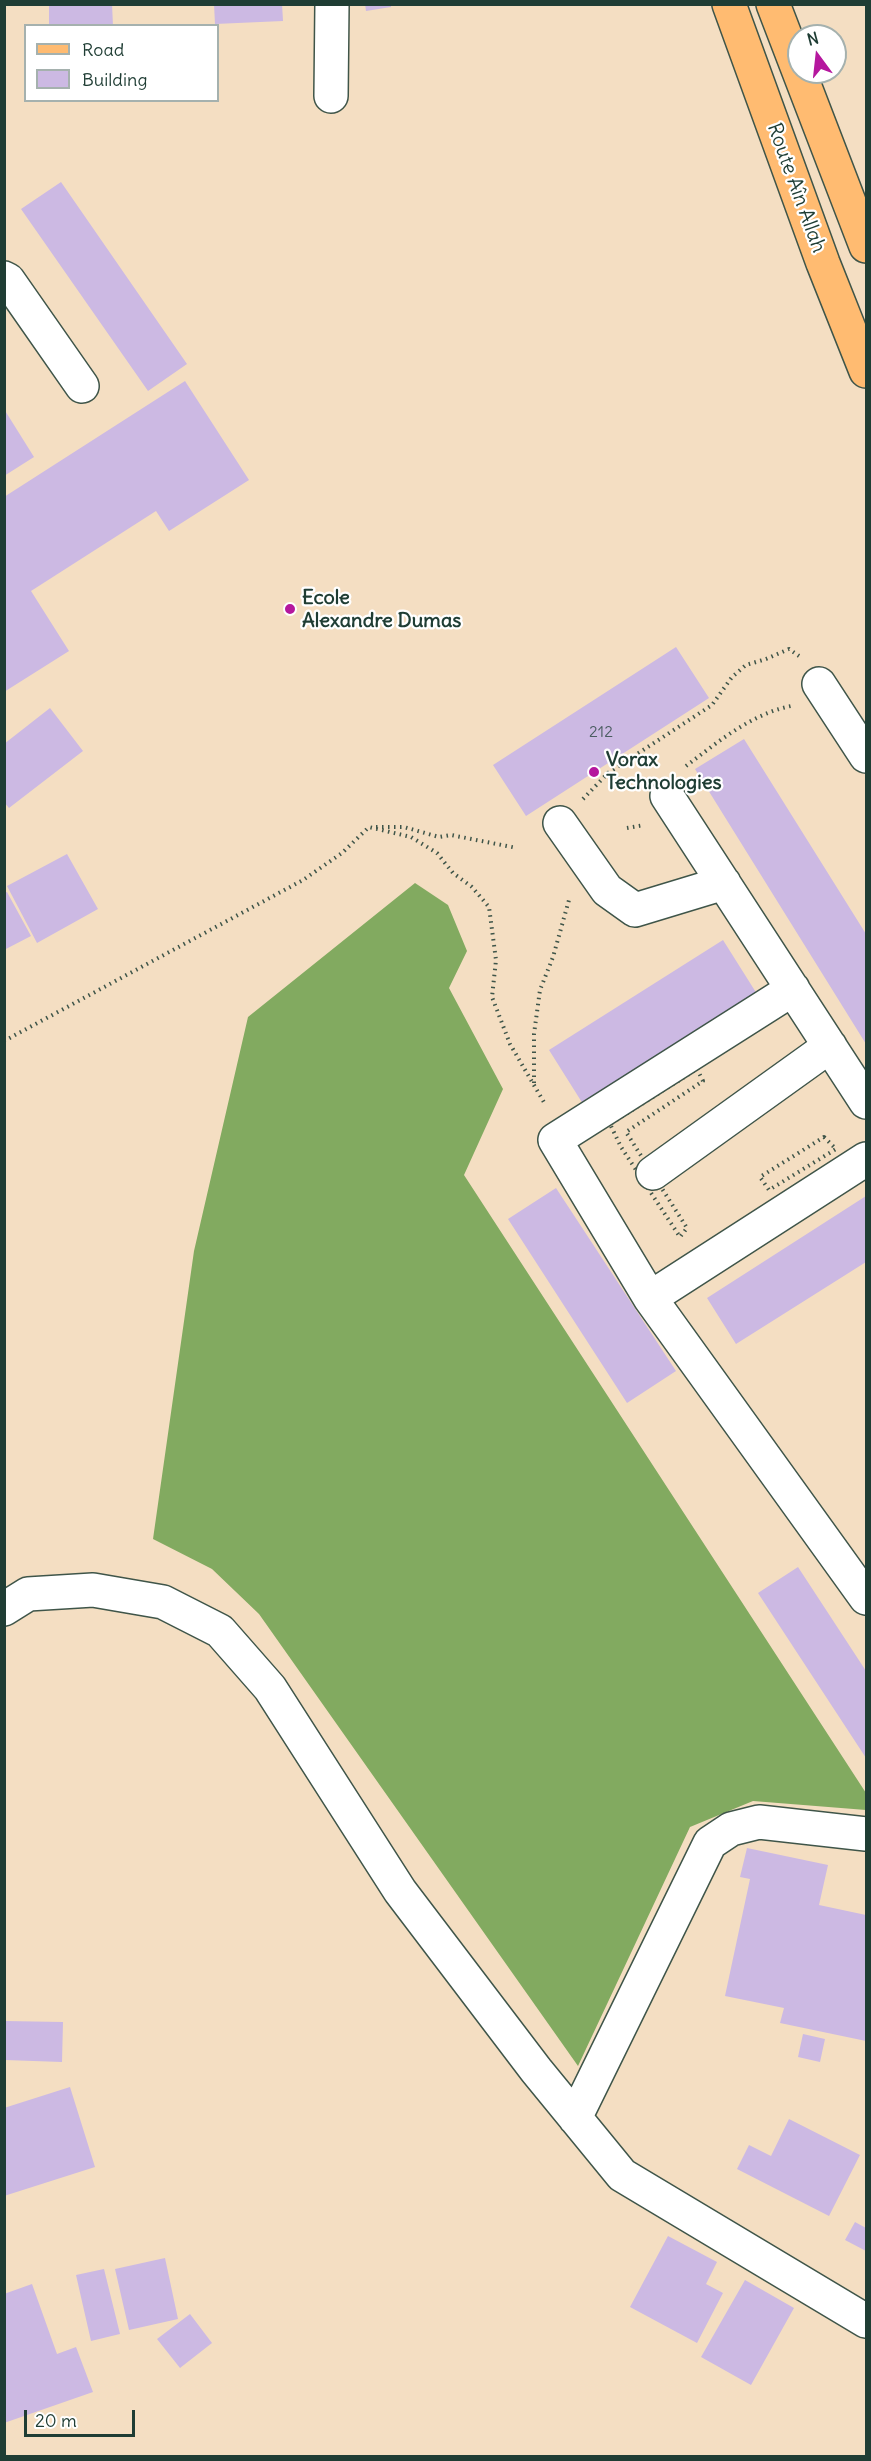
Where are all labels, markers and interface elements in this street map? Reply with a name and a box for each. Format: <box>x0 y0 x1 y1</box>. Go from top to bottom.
legend <box>24 24 219 102</box>
north arrow <box>787 24 847 84</box>
text: N <box>805 27 821 50</box>
text: Road <box>82 38 124 61</box>
text: Building <box>82 68 147 91</box>
street label: Route Aîn Allah <box>761 120 831 256</box>
place label: Ecole Alexandre Dumas <box>302 586 461 633</box>
marker: Ecole Alexandre Dumas <box>283 602 297 616</box>
house number: 212 <box>589 722 613 742</box>
place label: Vorax Technologies <box>606 748 722 795</box>
marker: Vorax Technologies <box>587 765 601 779</box>
scale bar <box>27 2398 138 2436</box>
text: 20 m <box>35 2409 77 2432</box>

